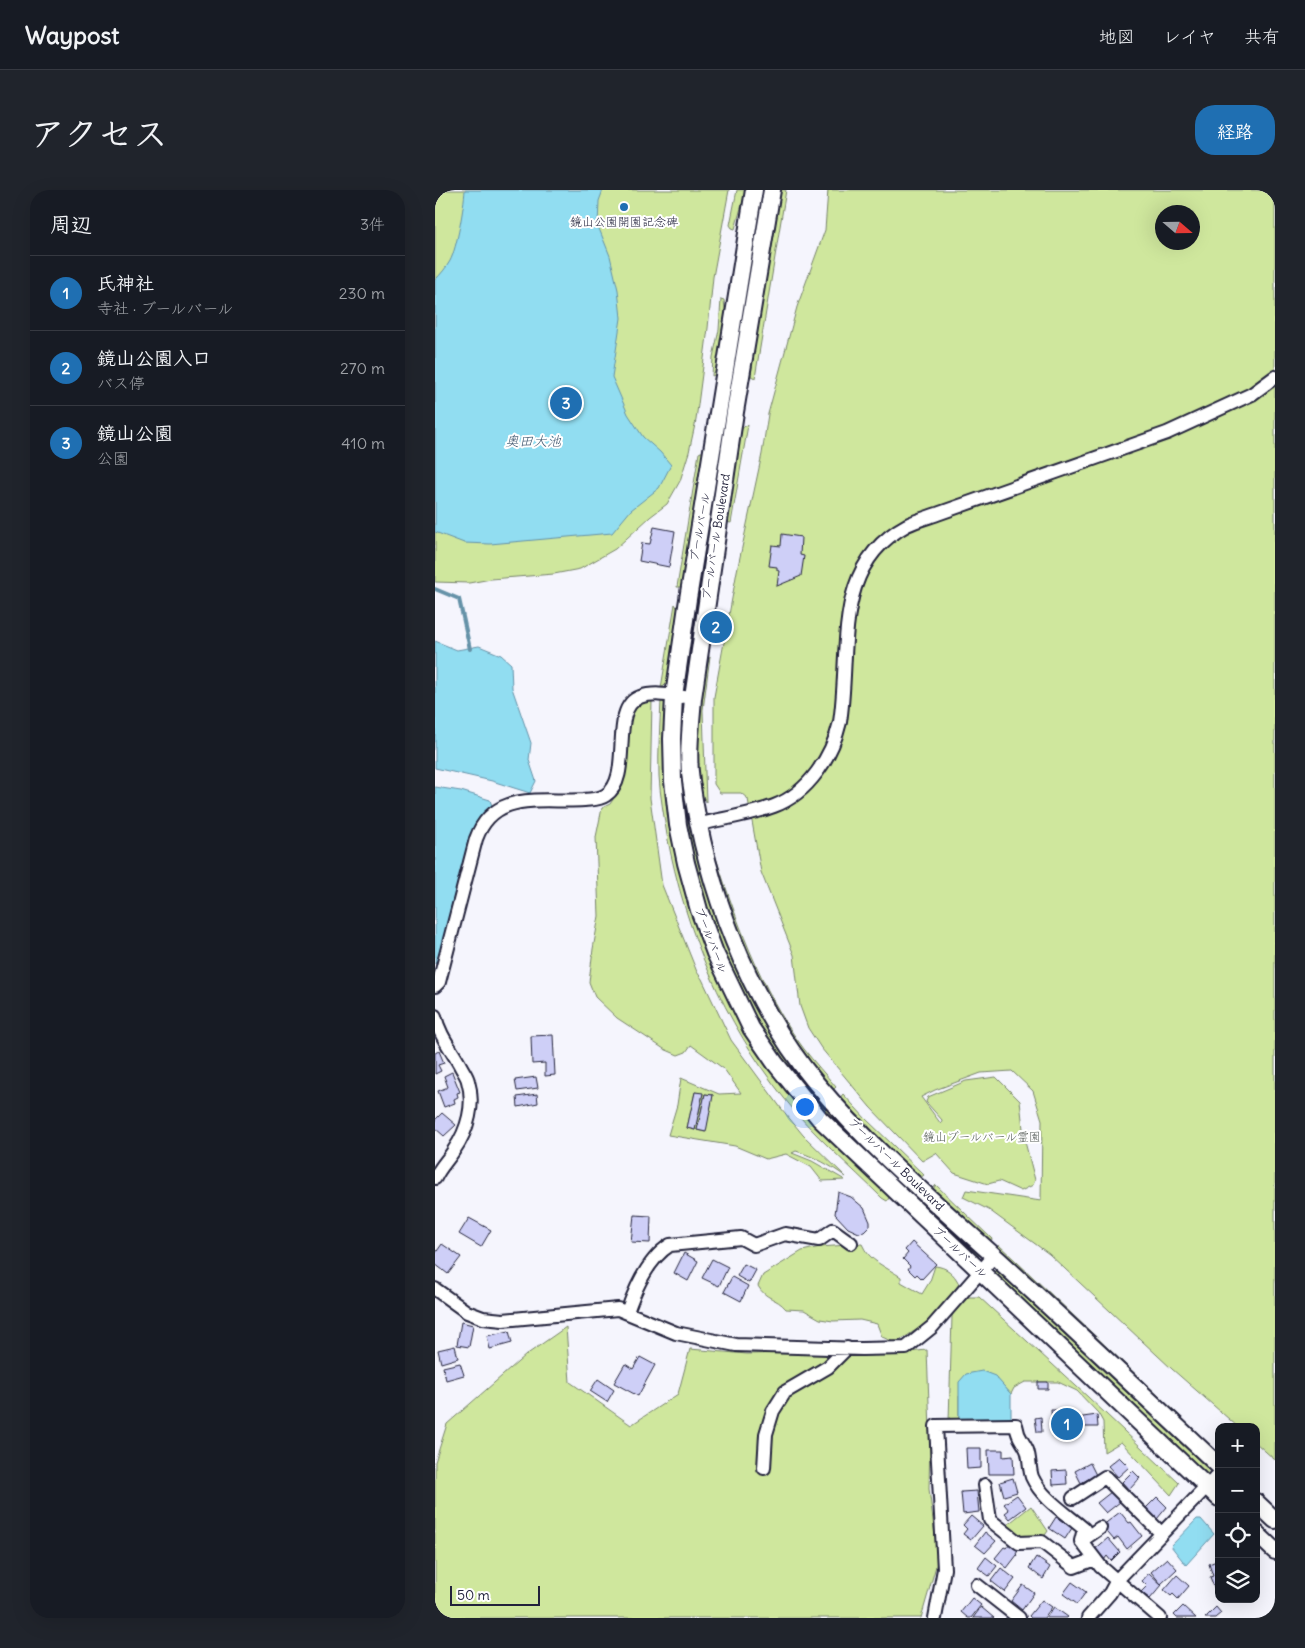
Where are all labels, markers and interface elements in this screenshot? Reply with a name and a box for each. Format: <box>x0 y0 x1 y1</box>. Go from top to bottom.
text: Waypost <box>25 20 119 50</box>
text: 地図 <box>1099 25 1135 48</box>
text: レイヤ <box>1163 25 1216 48</box>
text: 共有 <box>1244 25 1280 48</box>
button: 経路 <box>1195 105 1275 155</box>
text: アクセス <box>30 111 168 155</box>
marker: 鏡山公園開園記念碑 <box>618 201 630 213</box>
north arrow <box>1155 205 1200 250</box>
text: 周辺 <box>50 211 92 238</box>
text: 3件 <box>360 214 385 234</box>
place label: 鏡山公園開園記念碑 <box>570 214 678 229</box>
text: 氏神社 <box>97 271 154 295</box>
text: 1 <box>63 283 69 303</box>
text: 230 m <box>339 283 385 303</box>
text: 寺社 · ブールバール <box>97 298 233 318</box>
text: 鏡山公園入口 <box>97 346 211 370</box>
text: 2 <box>62 358 70 378</box>
text: 270 m <box>340 358 385 378</box>
text: バス停 <box>97 373 145 393</box>
pin: 3 <box>550 384 582 422</box>
text: 鏡山公園 <box>97 421 173 445</box>
water label: 奥田大池 <box>505 432 562 450</box>
text: 3 <box>61 433 71 453</box>
text: 410 m <box>341 433 385 453</box>
text: 公園 <box>97 448 129 468</box>
street label: ブールバール Boulevard <box>698 473 733 601</box>
street label: ブールバール <box>686 491 713 563</box>
pin: 2 <box>700 608 732 646</box>
street label: ブールバール <box>692 904 731 975</box>
your location <box>792 1094 818 1120</box>
street label: ブールバール Boulevard <box>845 1114 948 1214</box>
park label: 鏡山ブールバール霊園 <box>923 1129 1041 1144</box>
street label: ブールバール <box>930 1222 991 1281</box>
pin: 1 <box>1051 1405 1083 1443</box>
map controls <box>1215 1423 1260 1603</box>
button: + <box>1215 1423 1260 1468</box>
button: − <box>1215 1468 1260 1513</box>
button: locate <box>1215 1513 1260 1558</box>
button: layers <box>1215 1558 1260 1603</box>
scale bar <box>450 1583 540 1606</box>
text: 50 m <box>457 1586 490 1604</box>

